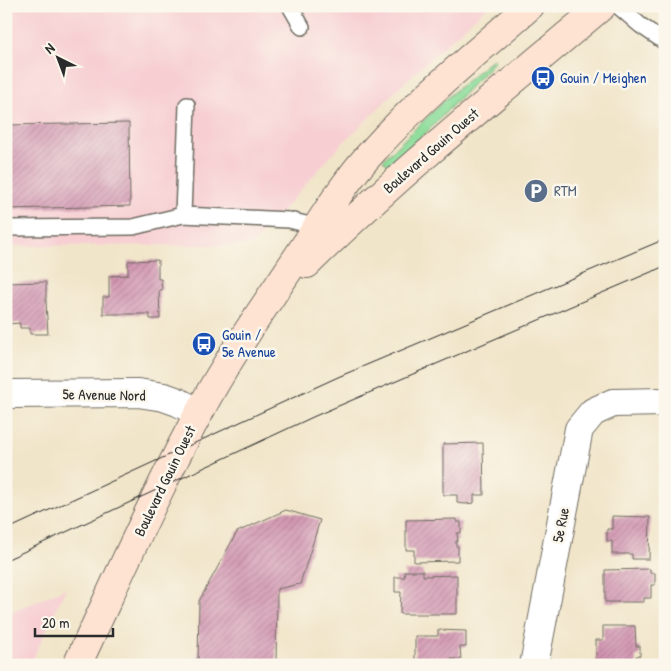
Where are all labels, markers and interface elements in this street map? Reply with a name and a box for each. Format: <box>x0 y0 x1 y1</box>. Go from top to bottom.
north arrow <box>32 32 82 82</box>
text: N <box>40 38 58 58</box>
bus stop icon: Gouin / Meighen <box>530 65 556 91</box>
place label: Gouin / Meighen <box>560 67 647 88</box>
street label: Boulevard Gouin Ouest <box>378 103 484 198</box>
parking icon: RTM <box>523 178 549 204</box>
place label: RTM <box>554 180 577 201</box>
place label: Gouin / 5e Avenue <box>222 324 276 362</box>
bus stop icon: Gouin / 5e Avenue <box>191 331 217 357</box>
street label: 5e Avenue Nord <box>62 383 146 406</box>
street label: Boulevard Gouin Ouest <box>129 421 201 540</box>
street label: 5e Rue <box>547 506 574 544</box>
scale bar <box>35 606 112 638</box>
text: 20 m <box>42 612 69 633</box>

